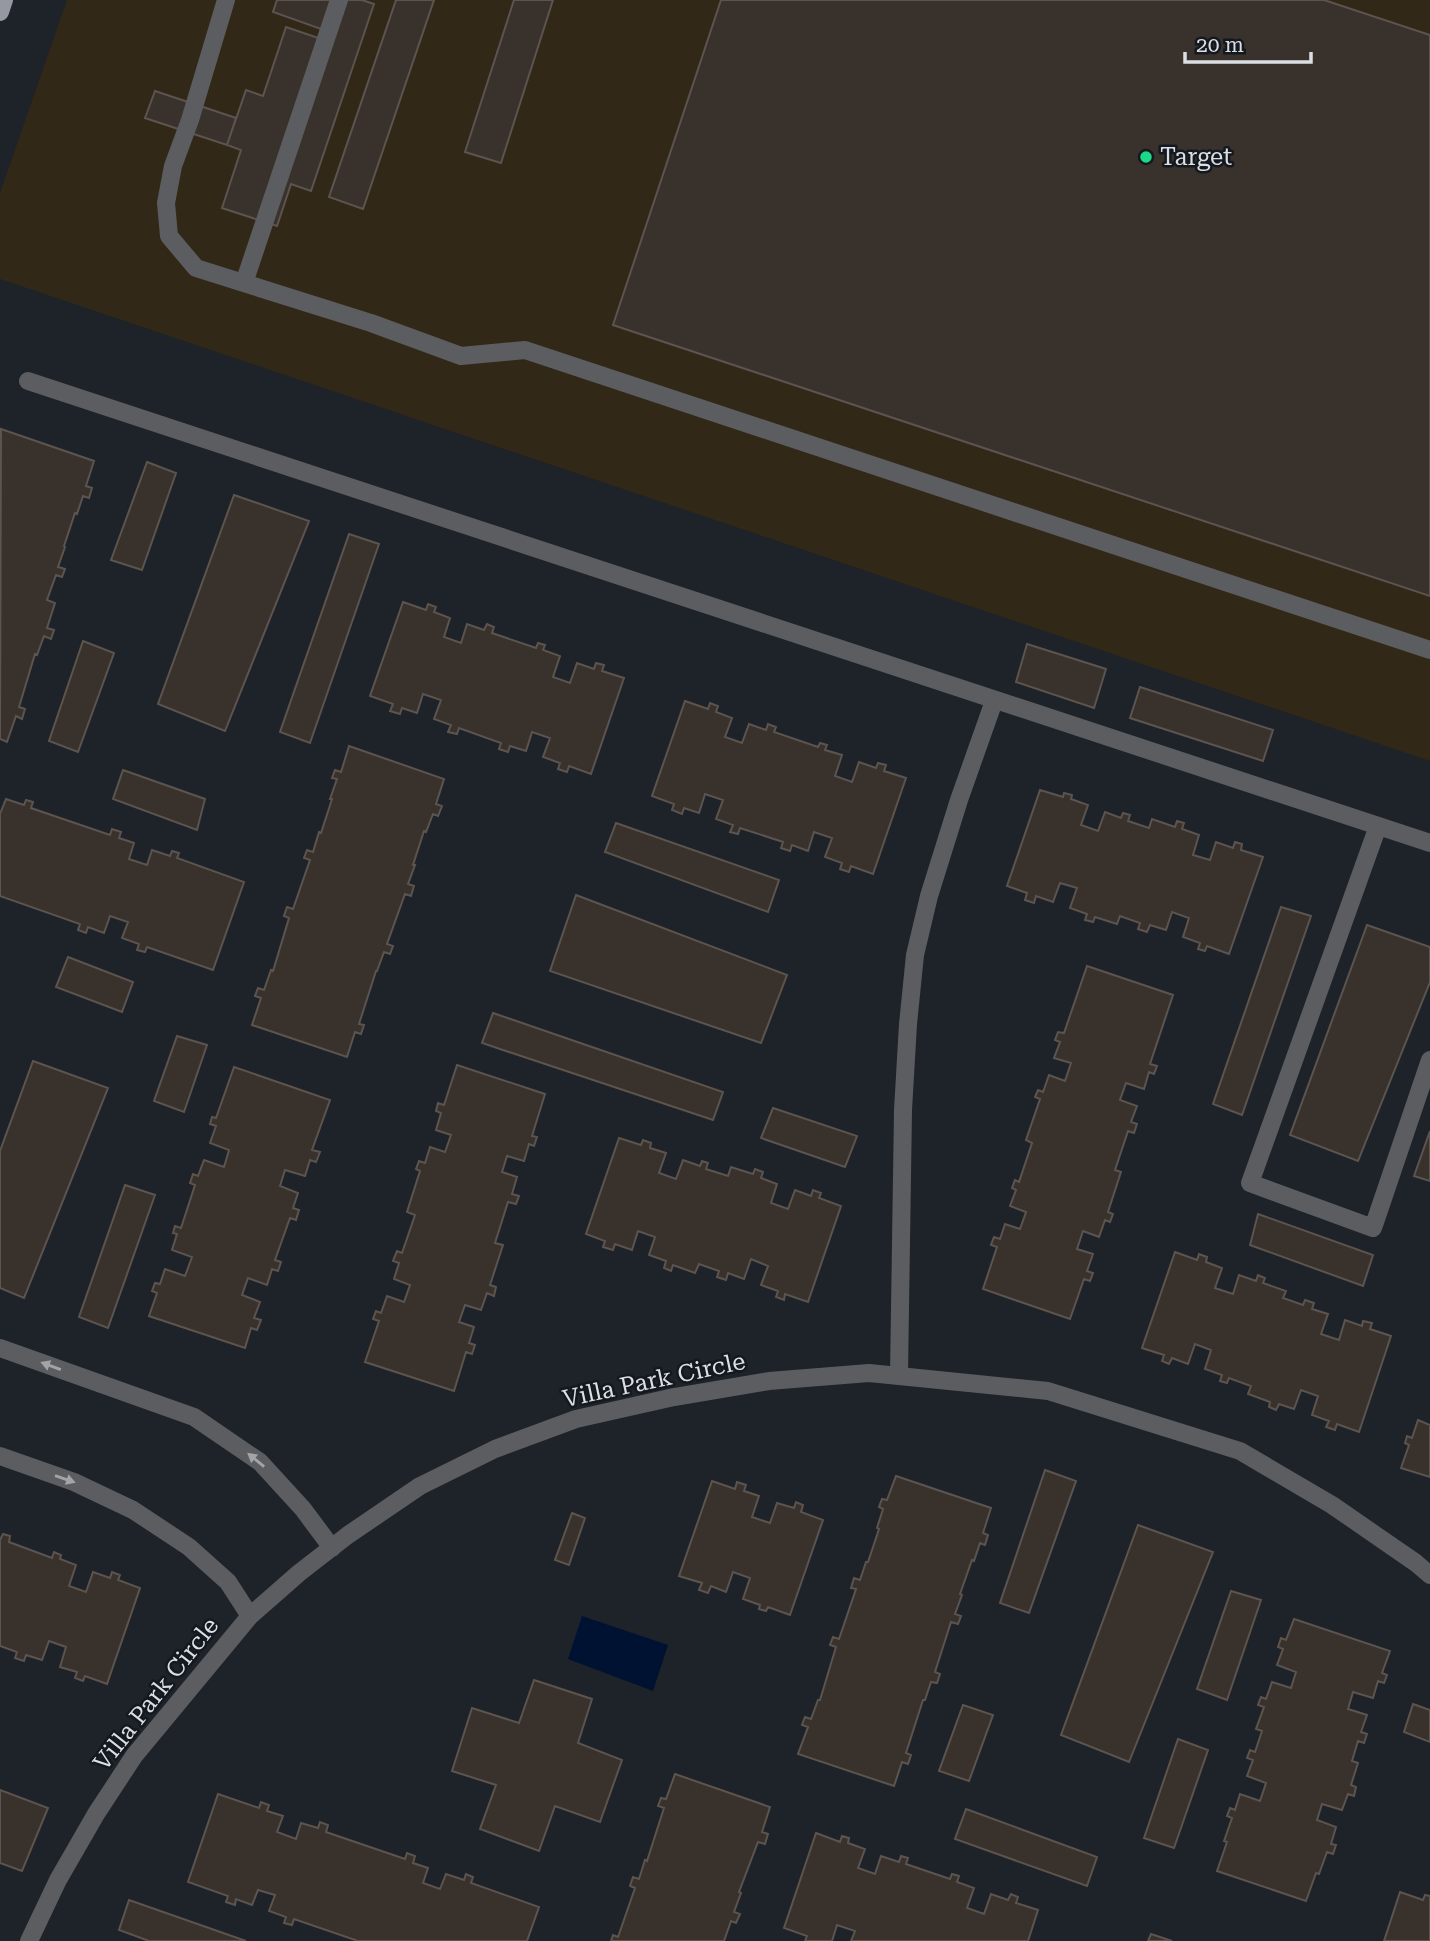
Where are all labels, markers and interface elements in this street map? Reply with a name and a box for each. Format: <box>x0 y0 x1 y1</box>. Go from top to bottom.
scale bar <box>1185 21 1311 65</box>
text: 20 m <box>1196 33 1244 57</box>
place label: Target <box>1160 143 1232 171</box>
marker: Target <box>1138 149 1154 165</box>
street label: Villa Park Circle <box>560 1347 748 1413</box>
one-way arrow <box>40 1360 61 1371</box>
one-way arrow <box>247 1453 264 1468</box>
one-way arrow <box>54 1473 75 1484</box>
street label: Villa Park Circle <box>88 1612 224 1776</box>

